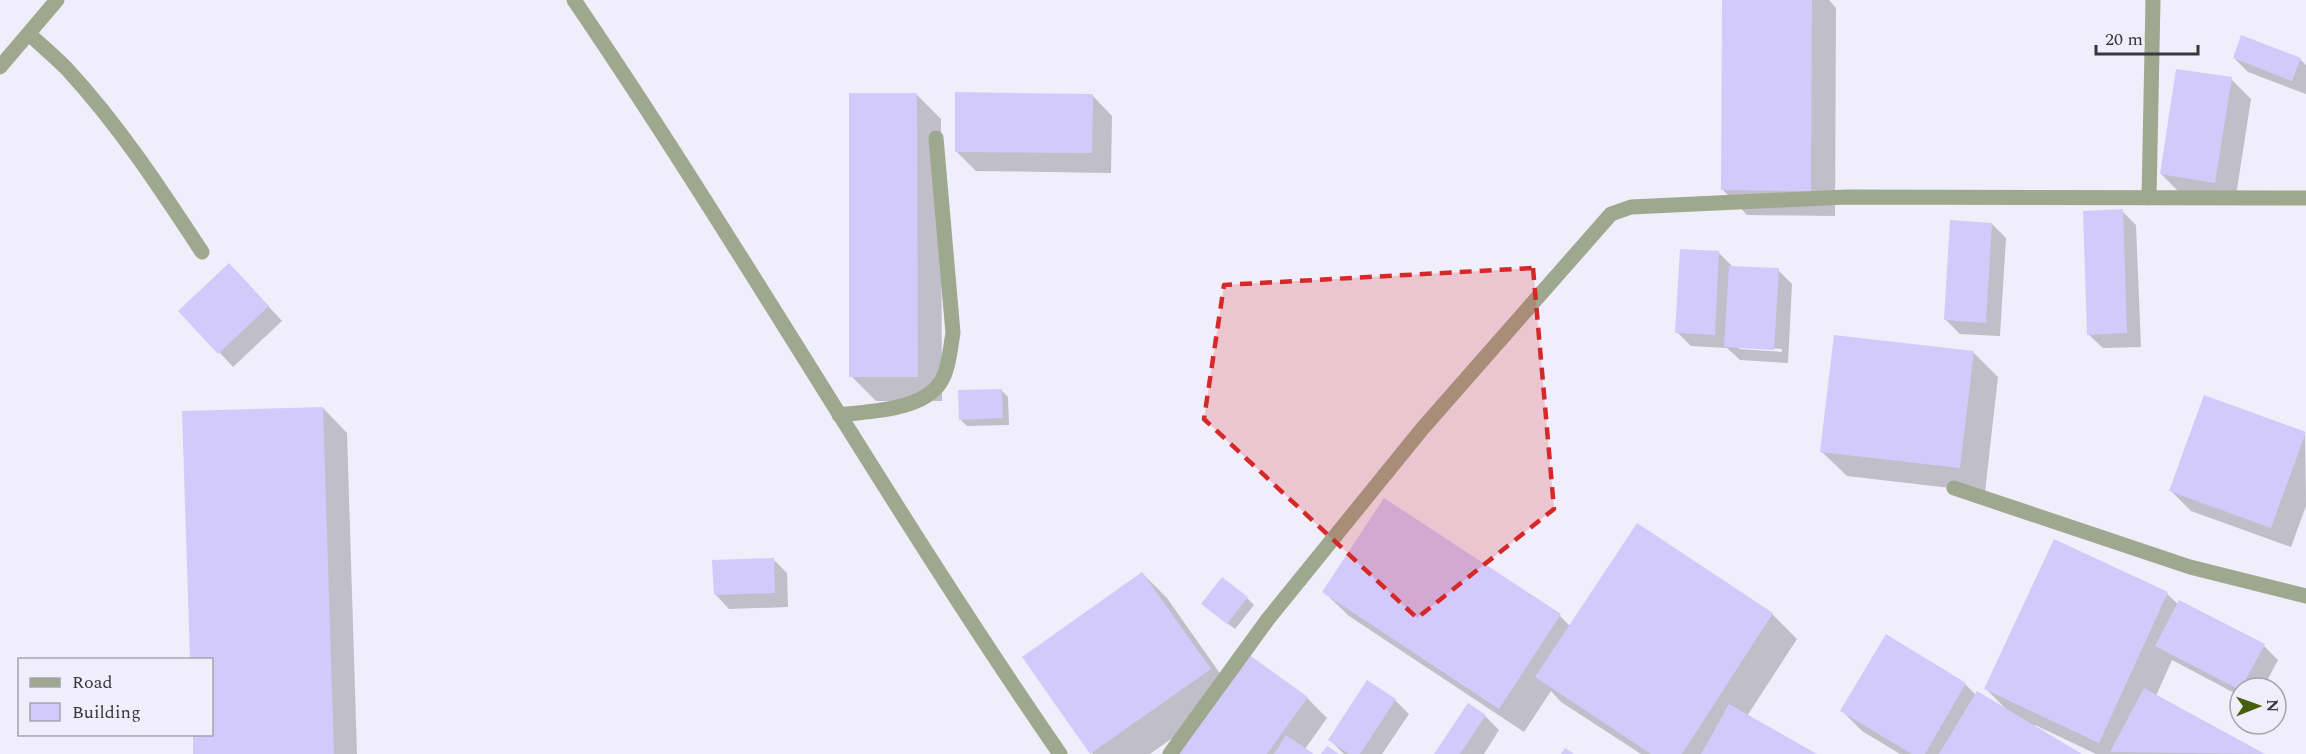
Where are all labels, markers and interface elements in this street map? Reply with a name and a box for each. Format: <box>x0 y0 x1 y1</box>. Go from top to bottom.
scale bar <box>2096 18 2198 56</box>
text: 20 m <box>2105 26 2143 53</box>
legend <box>18 658 213 736</box>
text: Road <box>72 669 113 696</box>
north arrow <box>2228 676 2288 736</box>
text: Building <box>72 699 141 726</box>
text: N <box>2260 699 2284 712</box>

